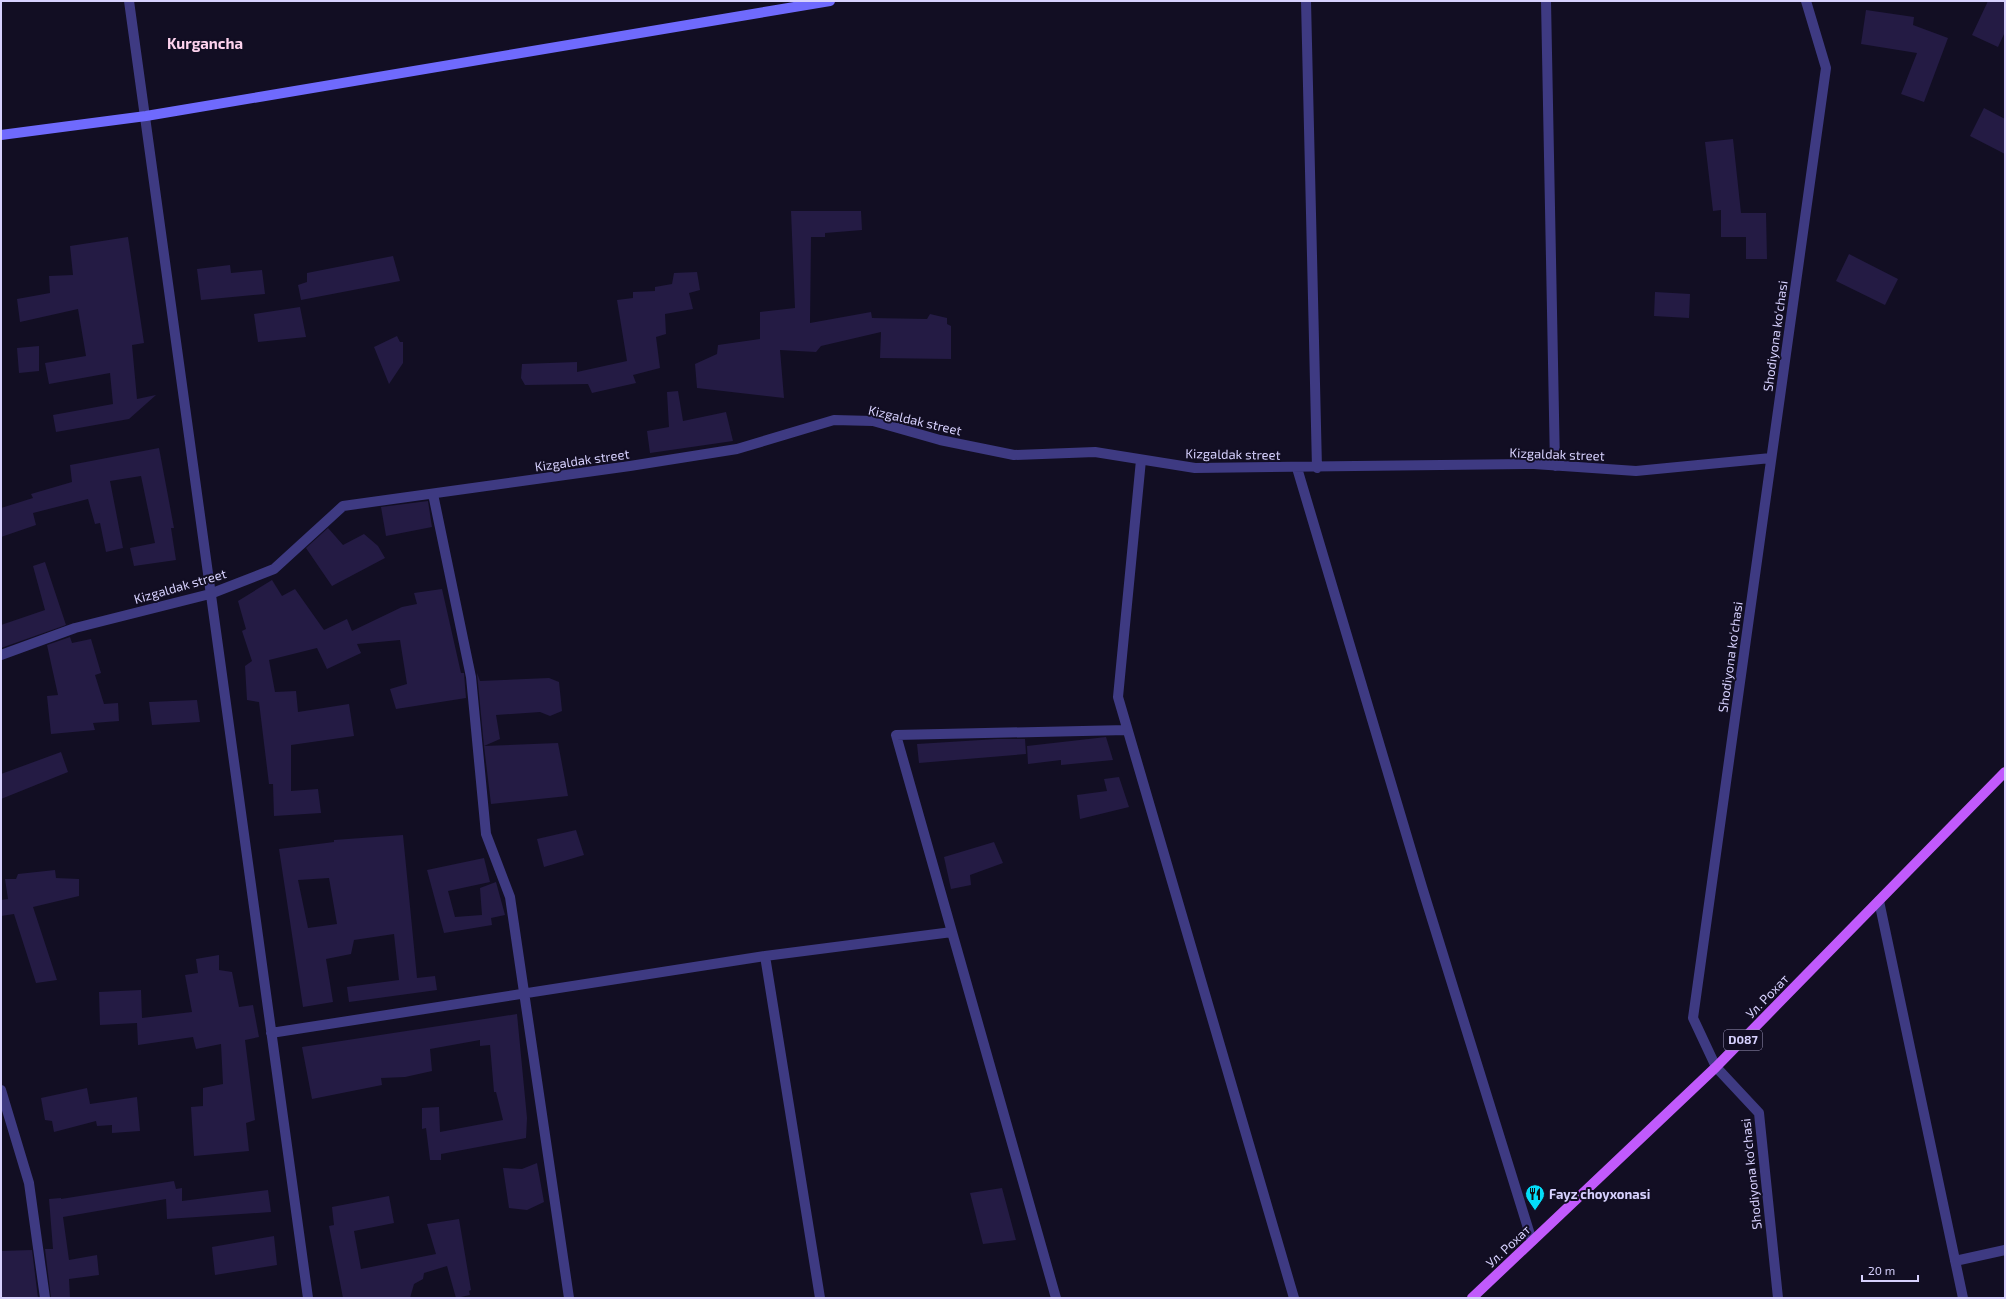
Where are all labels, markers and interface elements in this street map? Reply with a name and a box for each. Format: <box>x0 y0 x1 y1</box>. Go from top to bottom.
district label: Kurgancha <box>167 34 243 52</box>
street label: Shodiyona ko'chasi <box>1759 280 1791 392</box>
street label: Kizgaldak street <box>867 401 963 439</box>
street label: Kizgaldak street <box>1509 444 1605 464</box>
street label: Kizgaldak street <box>534 445 630 475</box>
street label: Kizgaldak street <box>1185 445 1281 463</box>
street label: Kizgaldak street <box>132 565 228 607</box>
street label: Shodiyona ko'chasi <box>1714 601 1746 713</box>
street label: Ул. Рохат <box>1742 970 1792 1021</box>
road number: D087 <box>1724 1030 1762 1050</box>
street label: Shodiyona ko'chasi <box>1737 1118 1765 1230</box>
restaurant icon: Fayz choyxonasi <box>1524 1183 1546 1211</box>
place label: Fayz choyxonasi <box>1549 1186 1650 1202</box>
street label: Ул. Рохат <box>1482 1221 1534 1271</box>
scale bar <box>1862 1257 1918 1283</box>
text: 20 m <box>1868 1263 1895 1277</box>

